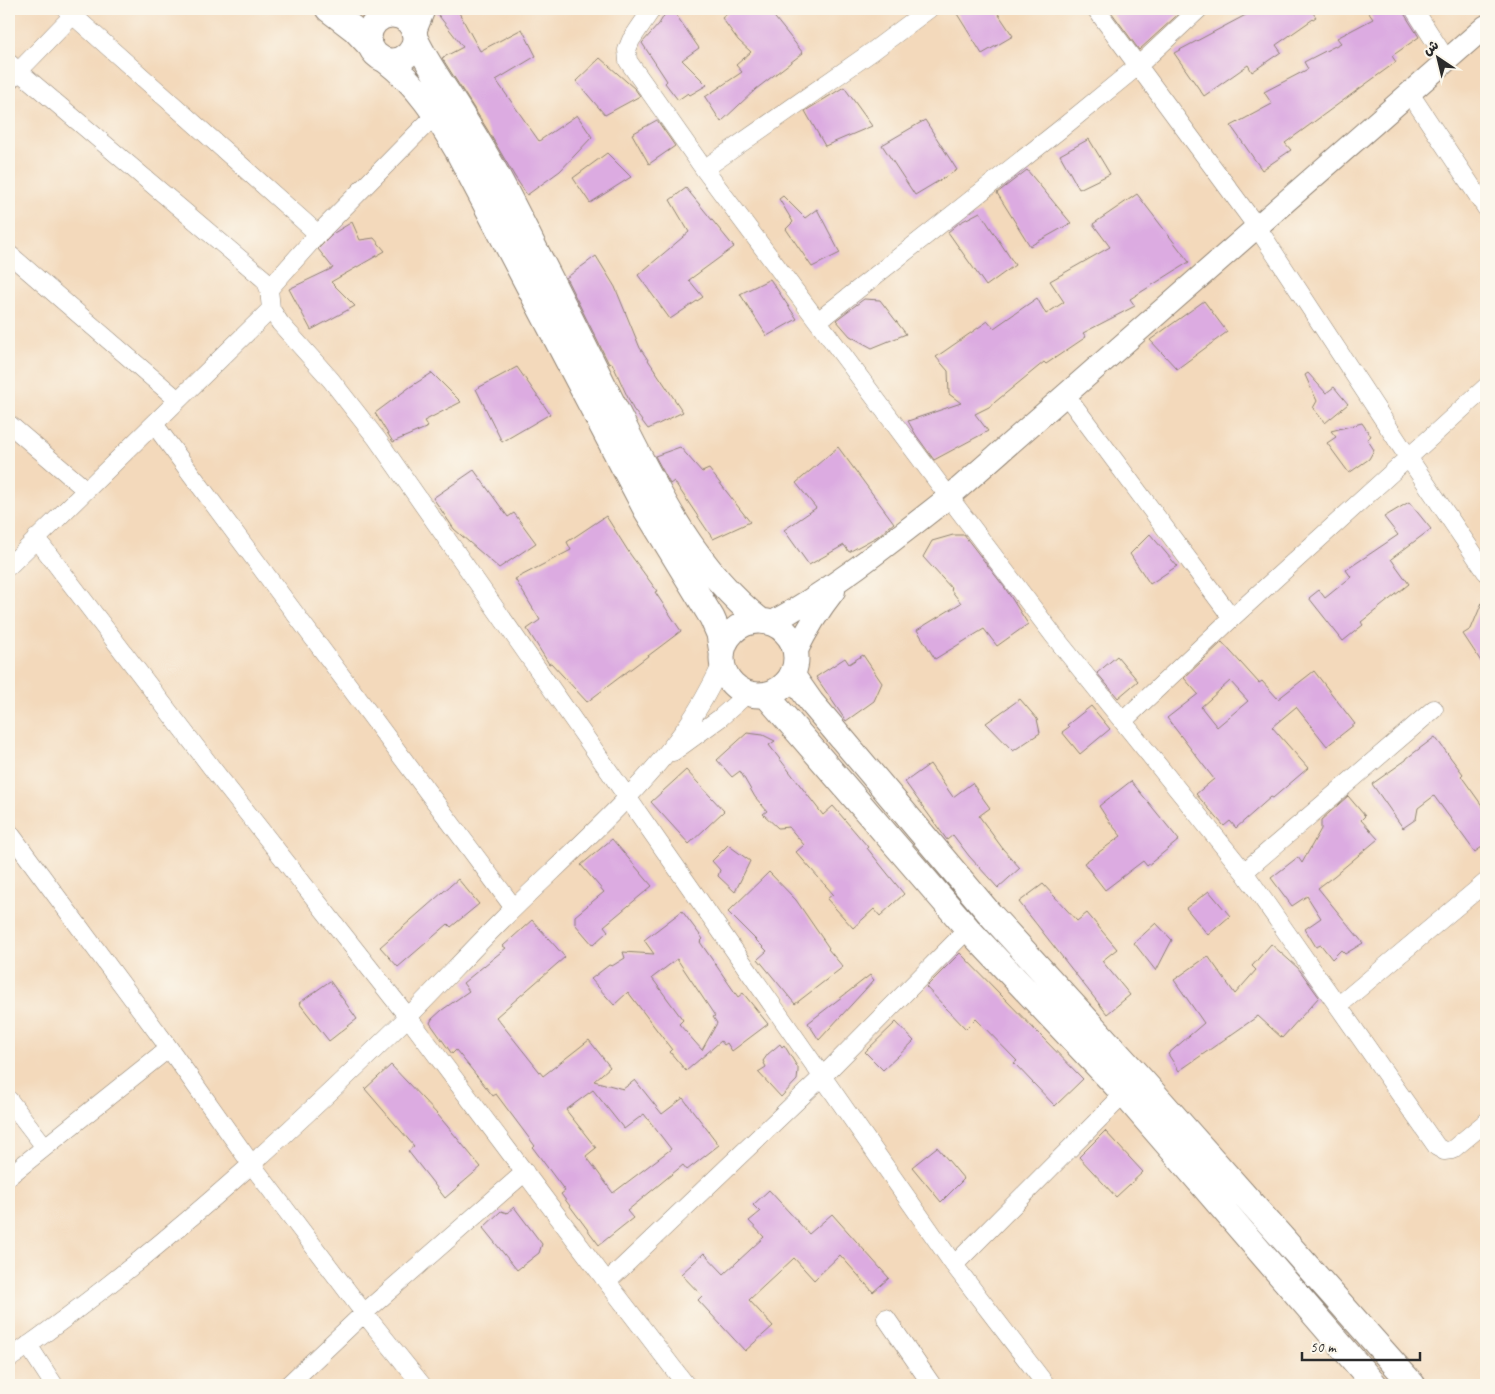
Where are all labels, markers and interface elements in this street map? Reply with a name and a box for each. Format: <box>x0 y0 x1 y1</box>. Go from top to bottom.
north arrow <box>1412 32 1462 82</box>
text: ش <box>1420 36 1442 59</box>
scale bar <box>1302 1329 1420 1361</box>
text: 50 m <box>1310 1338 1337 1357</box>

